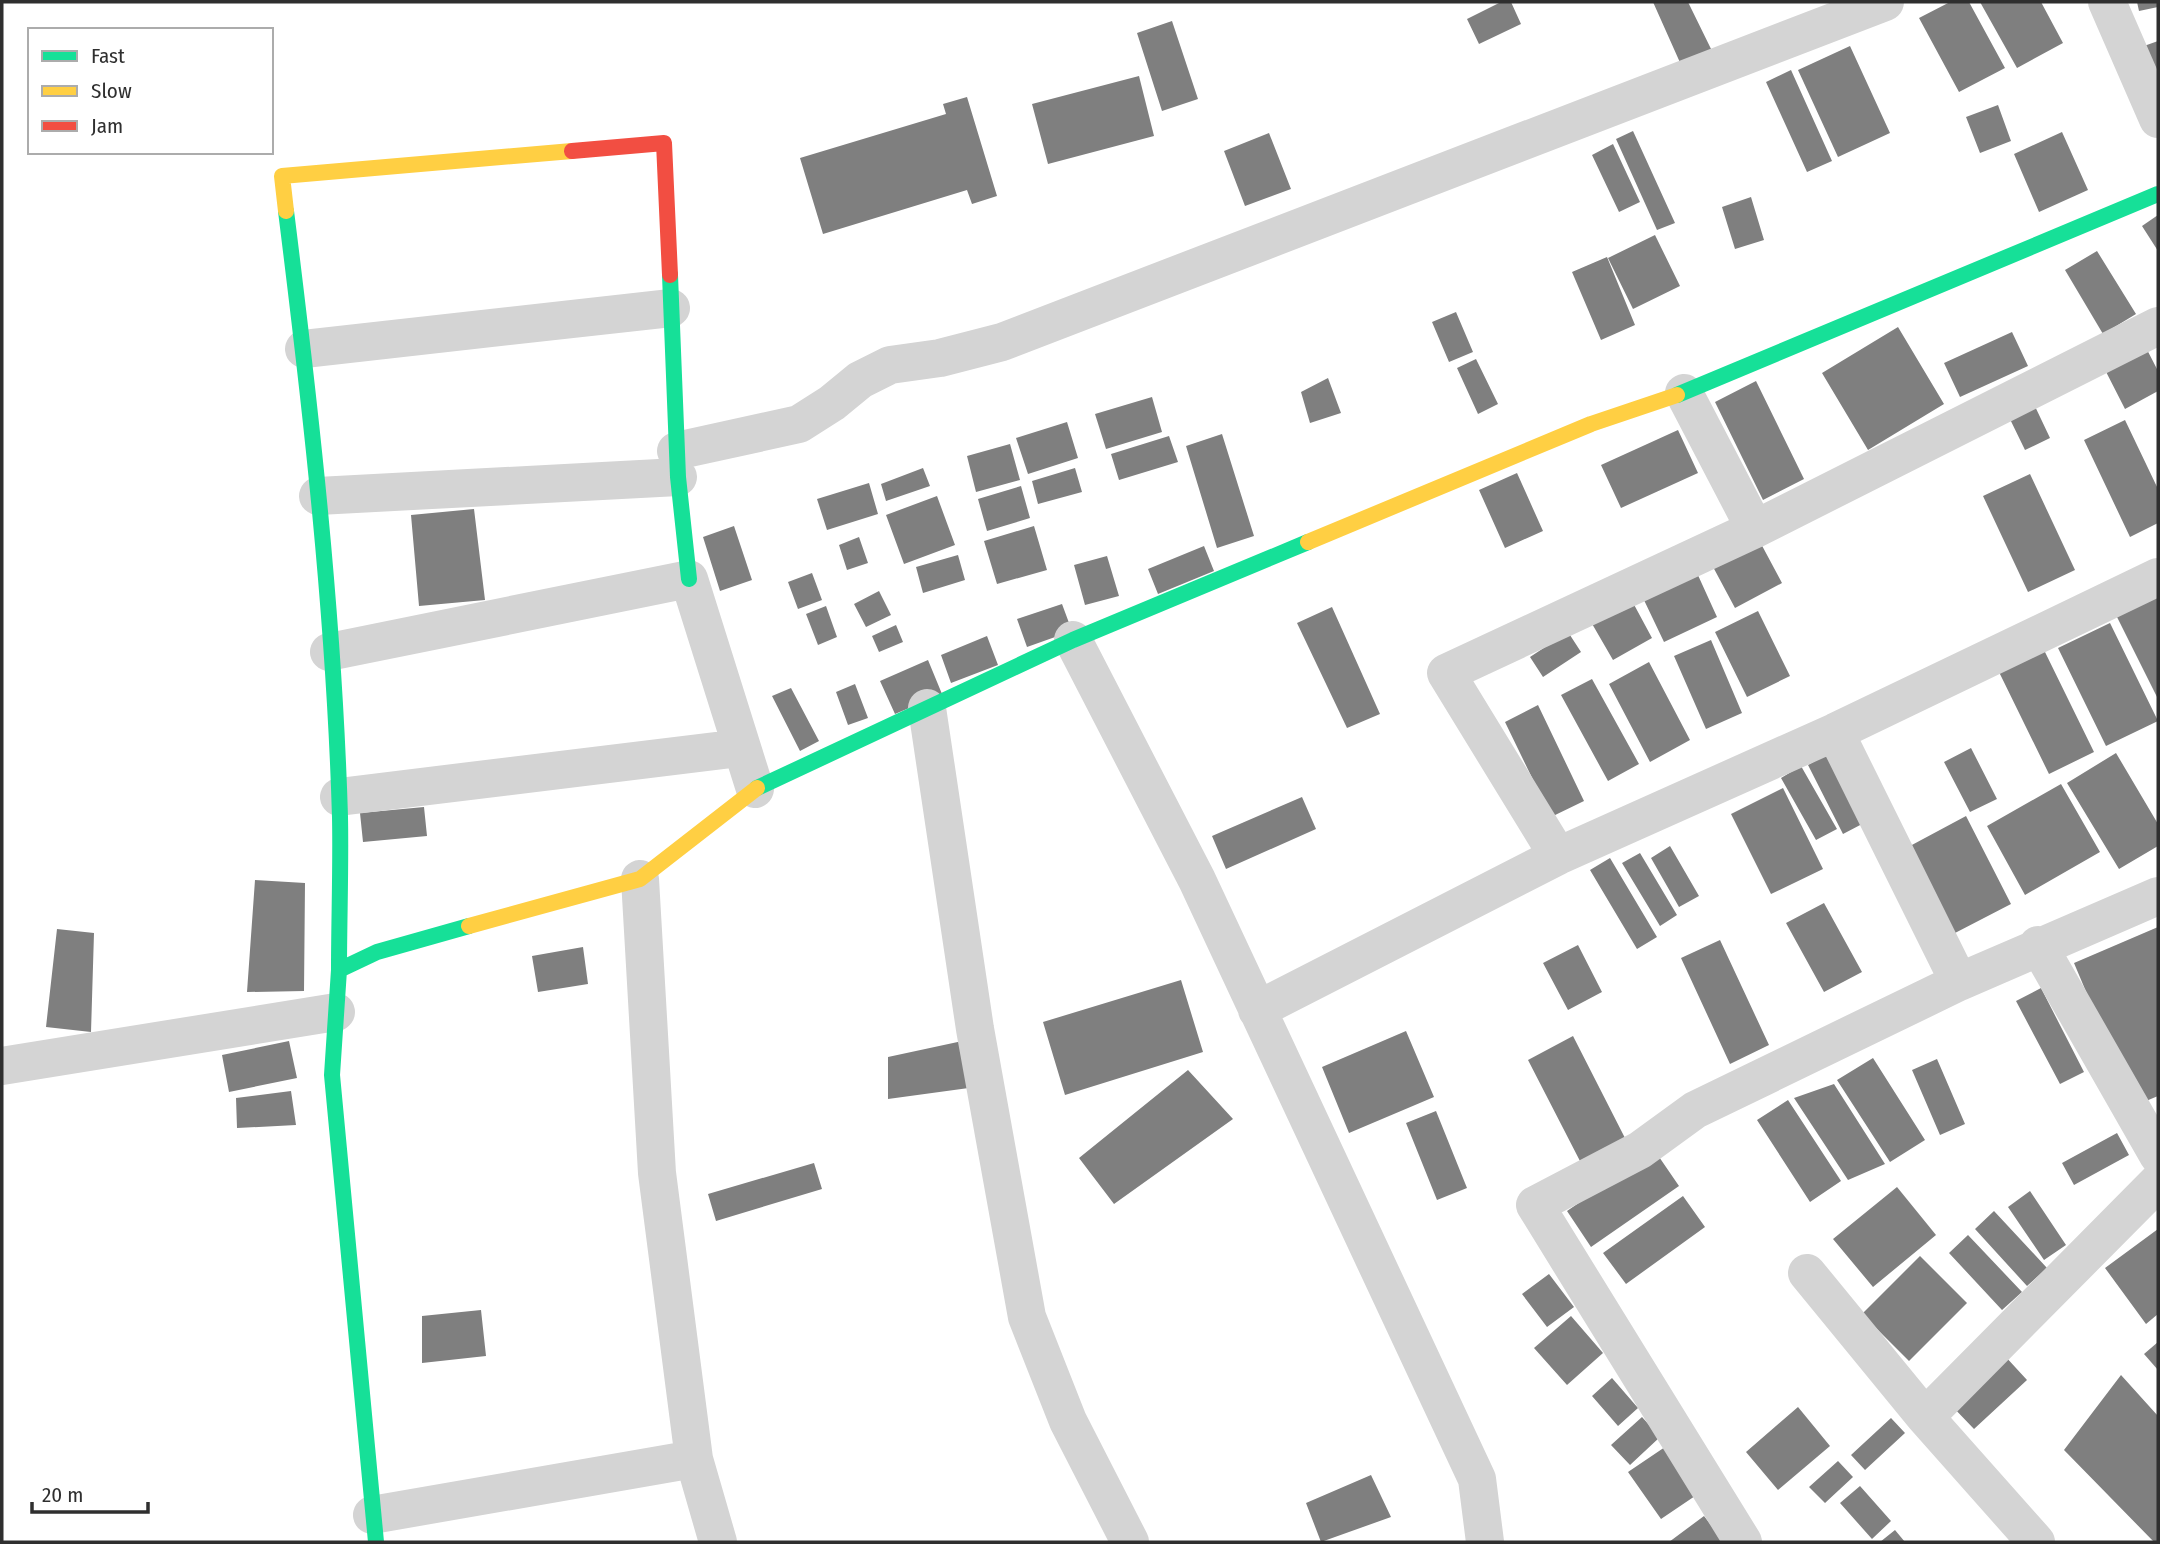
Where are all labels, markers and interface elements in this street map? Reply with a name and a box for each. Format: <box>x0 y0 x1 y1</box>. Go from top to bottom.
legend <box>28 28 273 154</box>
text: Fast <box>91 43 125 69</box>
text: Slow <box>91 78 132 104</box>
text: Jam <box>91 113 123 139</box>
scale bar <box>32 1470 147 1514</box>
text: 20 m <box>42 1482 83 1508</box>

